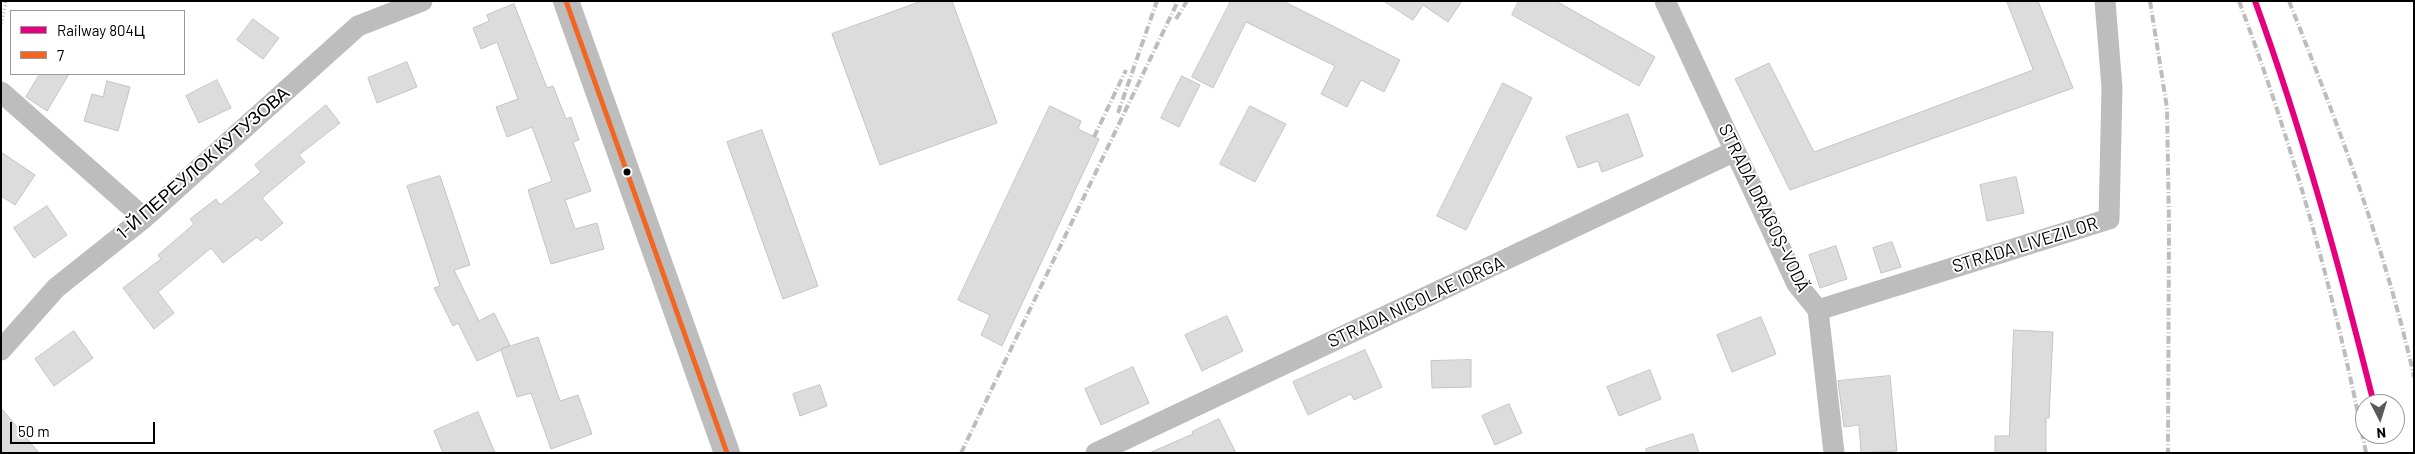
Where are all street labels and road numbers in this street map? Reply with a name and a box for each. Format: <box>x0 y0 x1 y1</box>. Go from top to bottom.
street label: 1-Й ПЕРЕУЛОК КУТУЗОВА <box>112 82 294 244</box>
street label: STRADA DRAGOŞ-VODĂ <box>1714 120 1814 296</box>
street label: STRADA LIVEZILOR <box>1950 213 2100 277</box>
street label: STRADA NICOLAE IORGA <box>1324 252 1508 352</box>

